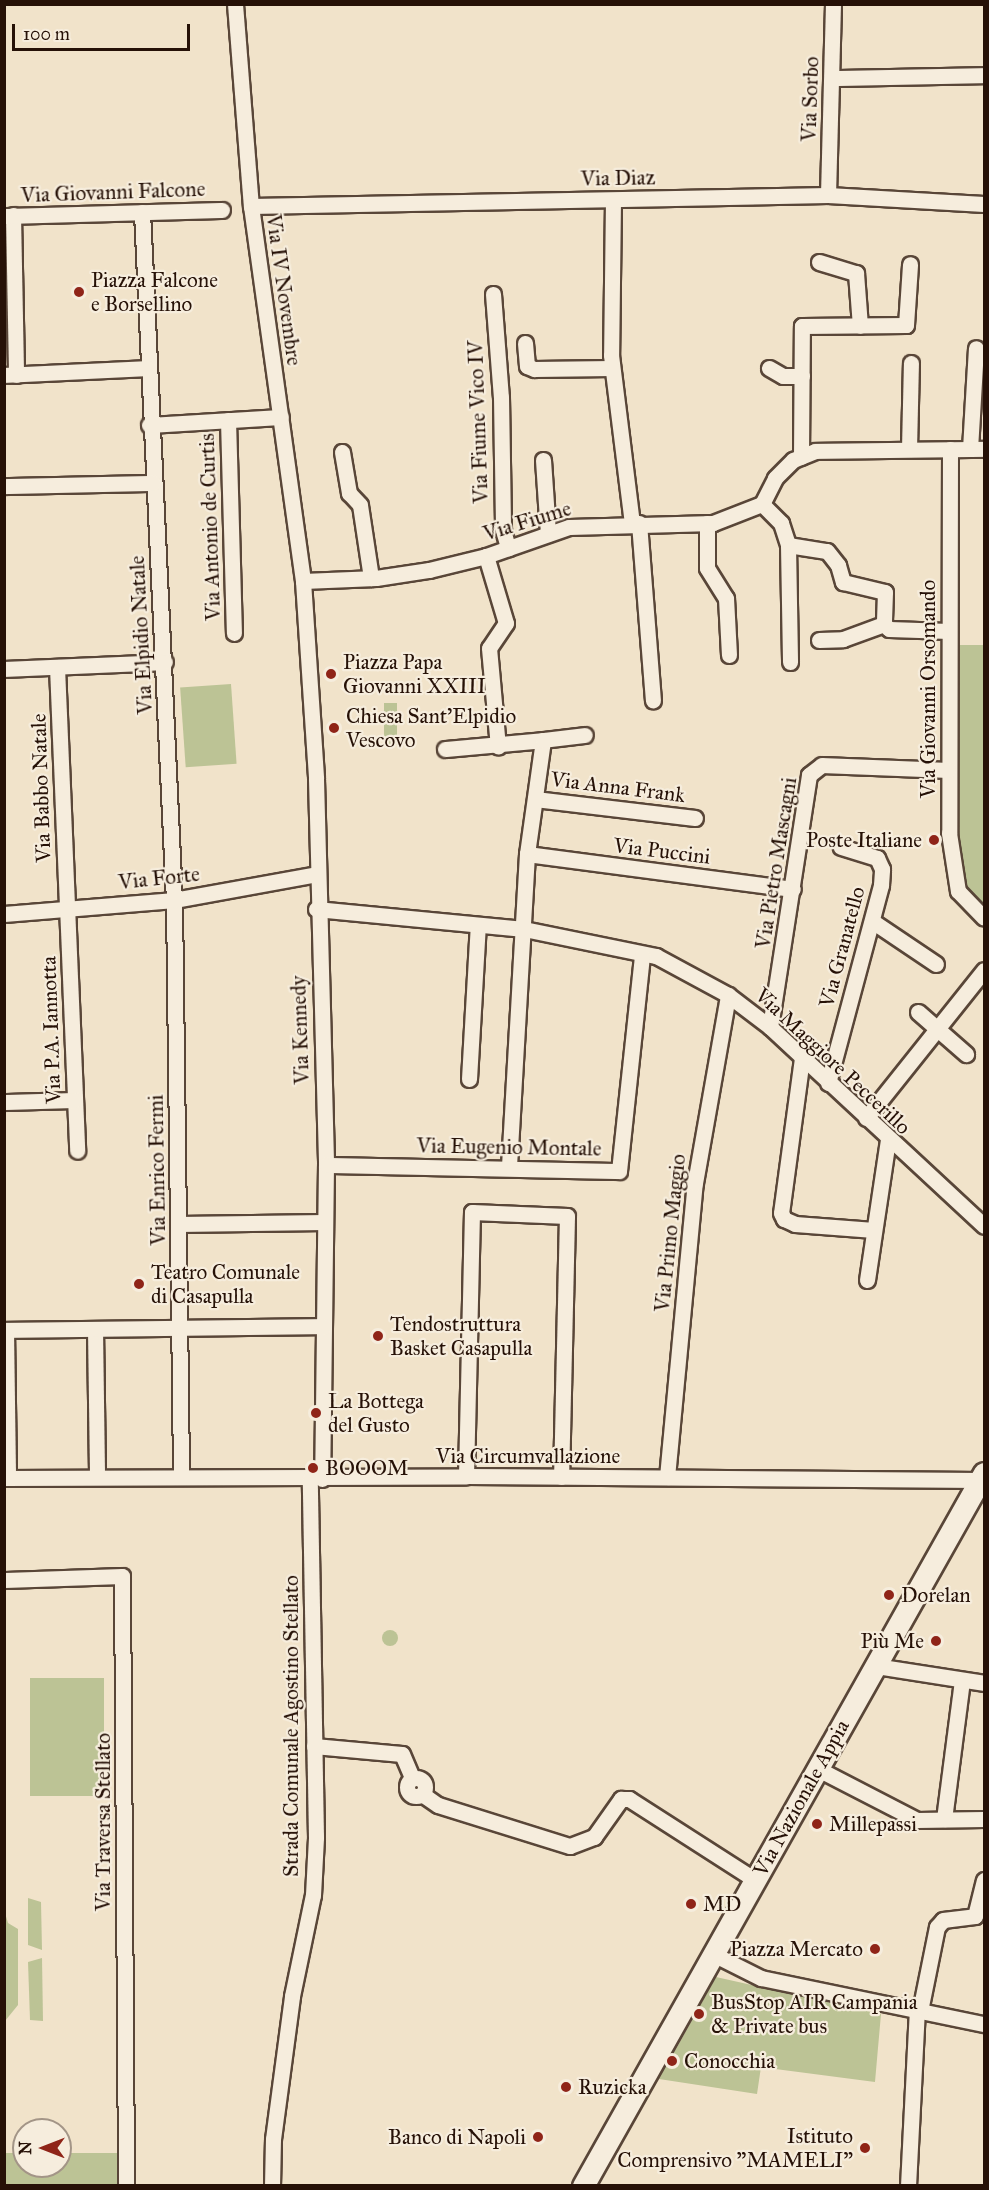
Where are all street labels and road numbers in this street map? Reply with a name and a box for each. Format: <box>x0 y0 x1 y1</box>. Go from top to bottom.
street label: Via Sorbo <box>796 56 824 142</box>
street label: Via Diaz <box>580 165 656 191</box>
street label: Via Giovanni Falcone <box>20 176 206 208</box>
street label: Via IV Novembre <box>261 213 307 367</box>
street label: Via Fiume Vico IV <box>463 340 493 504</box>
street label: Via Antonio de Curtis <box>194 433 226 621</box>
street label: Via Fiume <box>480 496 574 546</box>
street label: Via Elpidio Natale <box>124 555 158 715</box>
street label: Via Giovanni Orsomando <box>915 580 941 798</box>
street label: Via Babbo Natale <box>26 713 56 863</box>
street label: Via Anna Frank <box>549 766 687 808</box>
street label: Via Pietro Mascagni <box>750 775 802 951</box>
street label: Via Puccini <box>612 833 712 869</box>
street label: Via Forte <box>117 861 201 895</box>
street label: Via Granatello <box>814 884 870 1010</box>
street label: Via P.A. Iannotta <box>36 956 66 1104</box>
street label: Via Kennedy <box>286 975 314 1085</box>
street label: Via Maggiore Peccerillo <box>750 982 916 1140</box>
street label: Via Enrico Fermi <box>143 1094 171 1246</box>
street label: Via Eugenio Montale <box>416 1133 602 1161</box>
street label: Via Primo Maggio <box>649 1153 691 1313</box>
street label: Via Circumvallazione <box>436 1443 620 1469</box>
street label: Strada Comunale Agostino Stellato <box>278 1575 304 1877</box>
street label: Via Nazionale Appia <box>748 1715 854 1881</box>
street label: Via Traversa Stellato <box>90 1733 116 1911</box>

